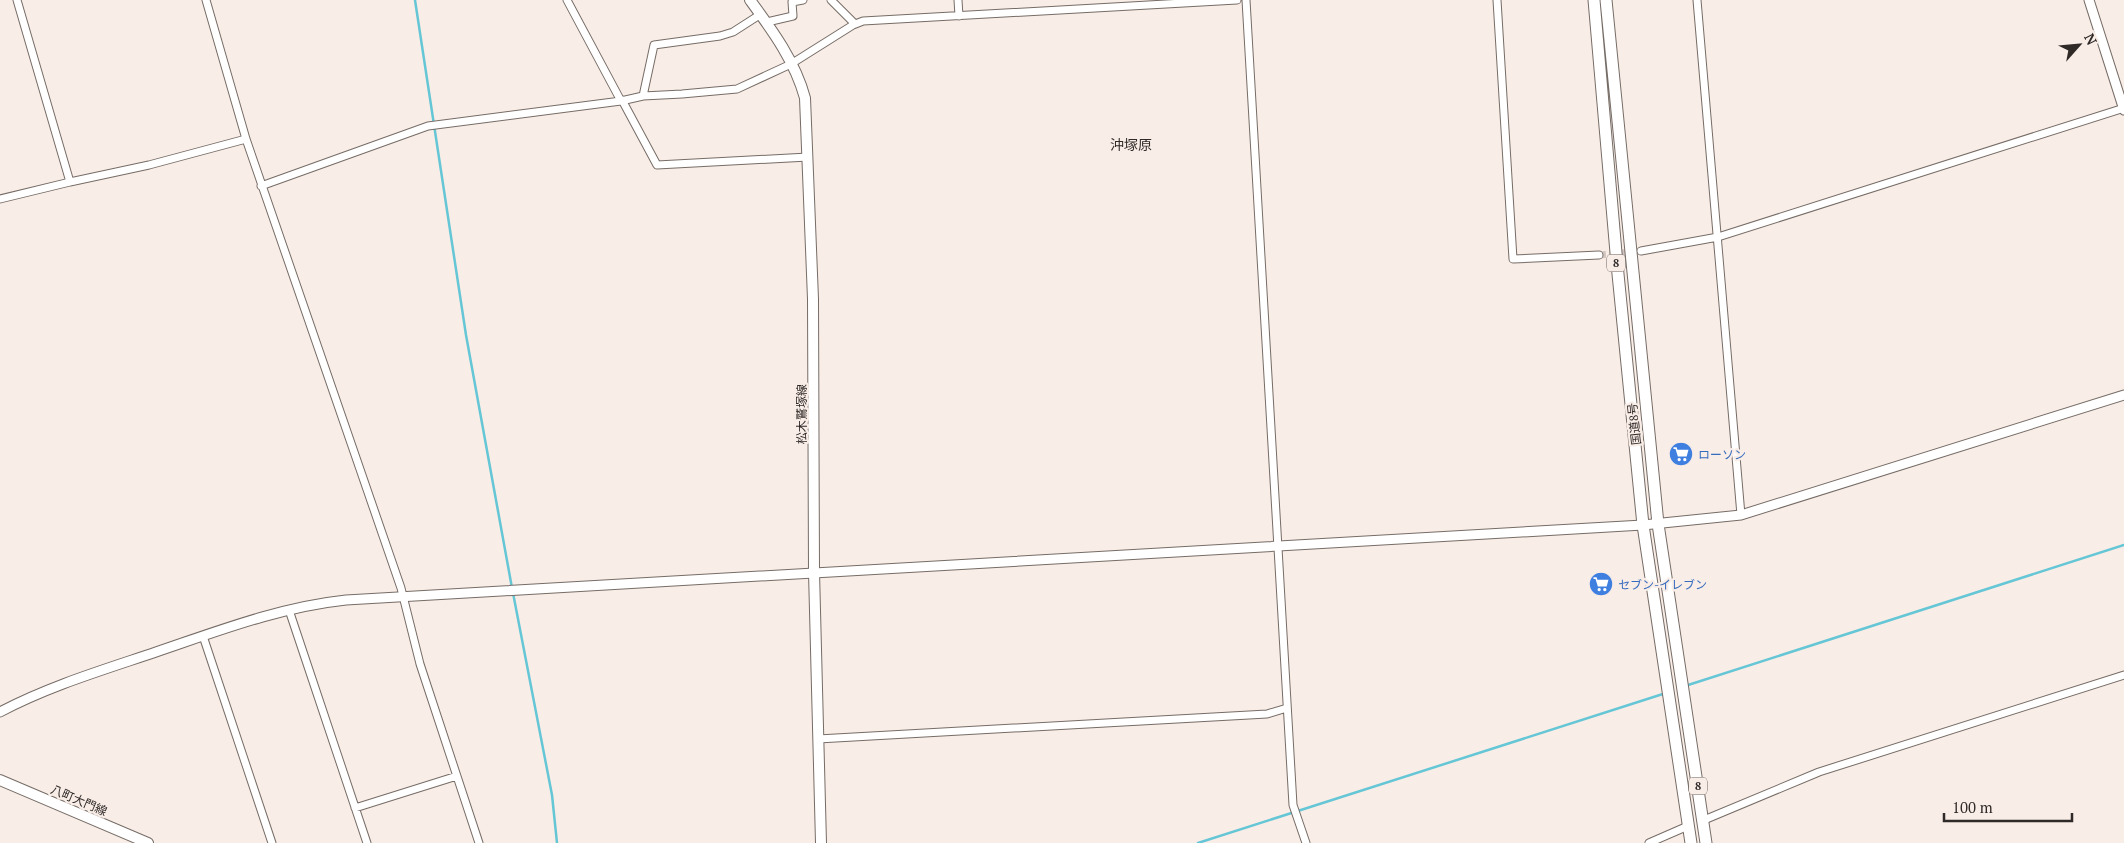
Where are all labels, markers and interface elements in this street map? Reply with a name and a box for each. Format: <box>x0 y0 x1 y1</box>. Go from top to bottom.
north arrow <box>2054 20 2104 70</box>
text: N <box>2080 30 2102 48</box>
district label: 沖塚原 <box>1110 135 1152 154</box>
road number: 8 <box>1607 254 1625 272</box>
street label: 松木鷲塚線 <box>794 384 809 444</box>
street label: 国道8号 <box>1624 402 1644 446</box>
supermarket icon: ローソン <box>1668 441 1694 467</box>
place label: ローソン <box>1698 447 1746 462</box>
supermarket icon: セブン-イレブン <box>1588 571 1614 597</box>
place label: セブン-イレブン <box>1618 577 1707 592</box>
road number: 8 <box>1689 778 1707 794</box>
street label: 八町大門線 <box>48 781 110 819</box>
scale bar <box>1944 790 2072 822</box>
text: 100 m <box>1952 797 1993 817</box>

